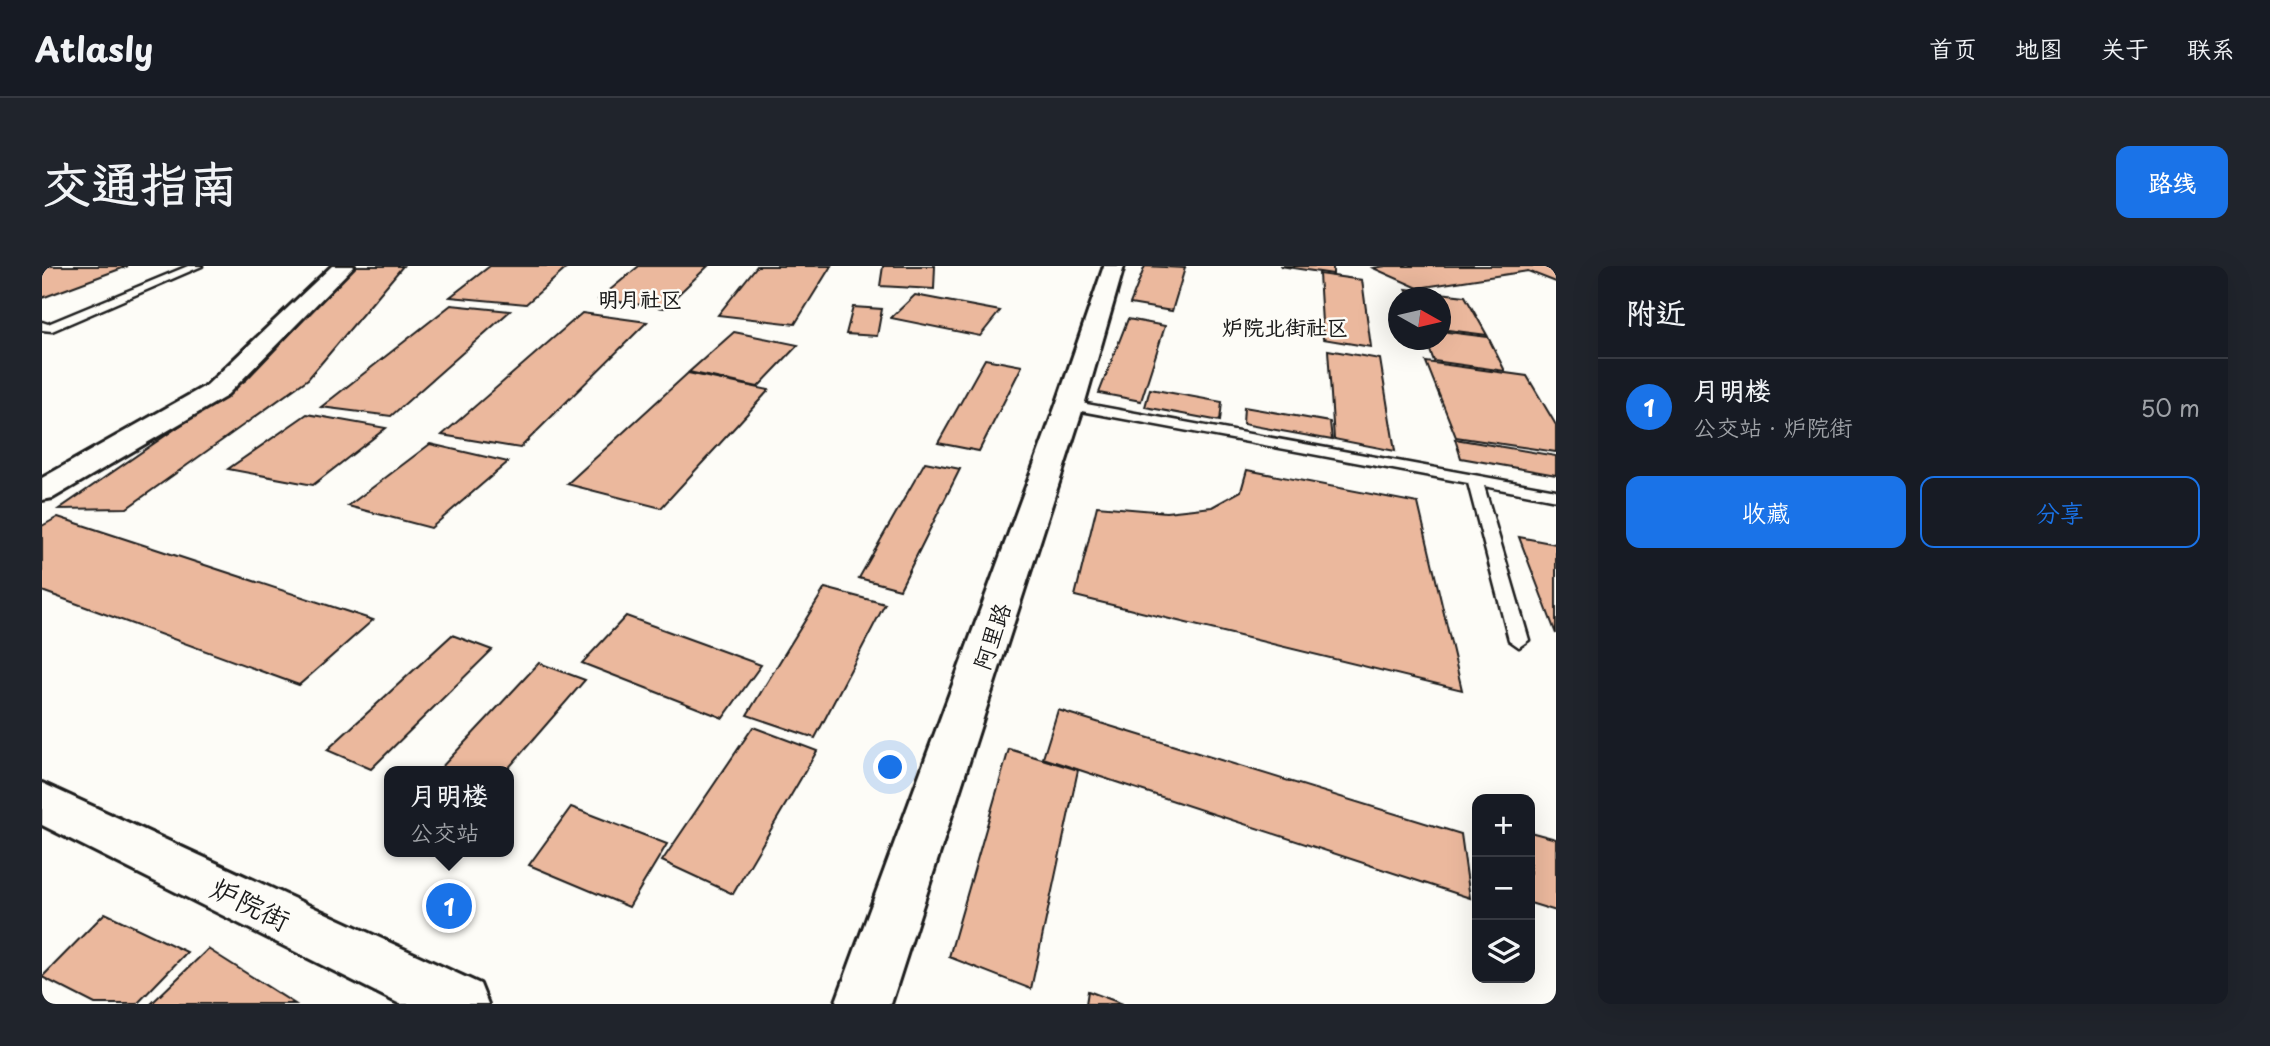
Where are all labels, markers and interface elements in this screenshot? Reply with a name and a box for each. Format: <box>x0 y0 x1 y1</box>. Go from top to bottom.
text: Atlasly <box>35 23 153 73</box>
text: 首页 <box>1929 30 1977 66</box>
text: 地图 <box>2015 30 2063 66</box>
text: 关于 <box>2101 30 2149 66</box>
text: 联系 <box>2187 30 2235 66</box>
text: 交通指南 <box>42 145 238 219</box>
button: 路线 <box>2116 146 2228 218</box>
district label: 明月社区 <box>598 282 682 314</box>
north arrow <box>1388 287 1451 350</box>
text: 附近 <box>1626 289 1686 334</box>
district label: 炉院北街社区 <box>1222 310 1348 342</box>
text: 月明楼 <box>1693 370 1771 409</box>
text: 1 <box>1644 390 1655 425</box>
text: 50 m <box>2140 390 2200 425</box>
text: 公交站 · 炉院街 <box>1693 409 1853 444</box>
button: 收藏 <box>1626 476 1906 548</box>
button: 分享 <box>1920 476 2200 548</box>
street label: 阿里路 <box>963 598 1019 674</box>
your location <box>873 750 907 784</box>
popup <box>384 766 514 857</box>
text: 月明楼 <box>410 775 488 814</box>
map controls <box>1472 794 1535 983</box>
button: + <box>1472 794 1535 857</box>
text: 公交站 <box>410 814 479 849</box>
button: − <box>1472 857 1535 920</box>
street label: 炉院街 <box>204 865 298 941</box>
pin: 1 <box>426 880 472 932</box>
button: layers <box>1472 920 1535 983</box>

